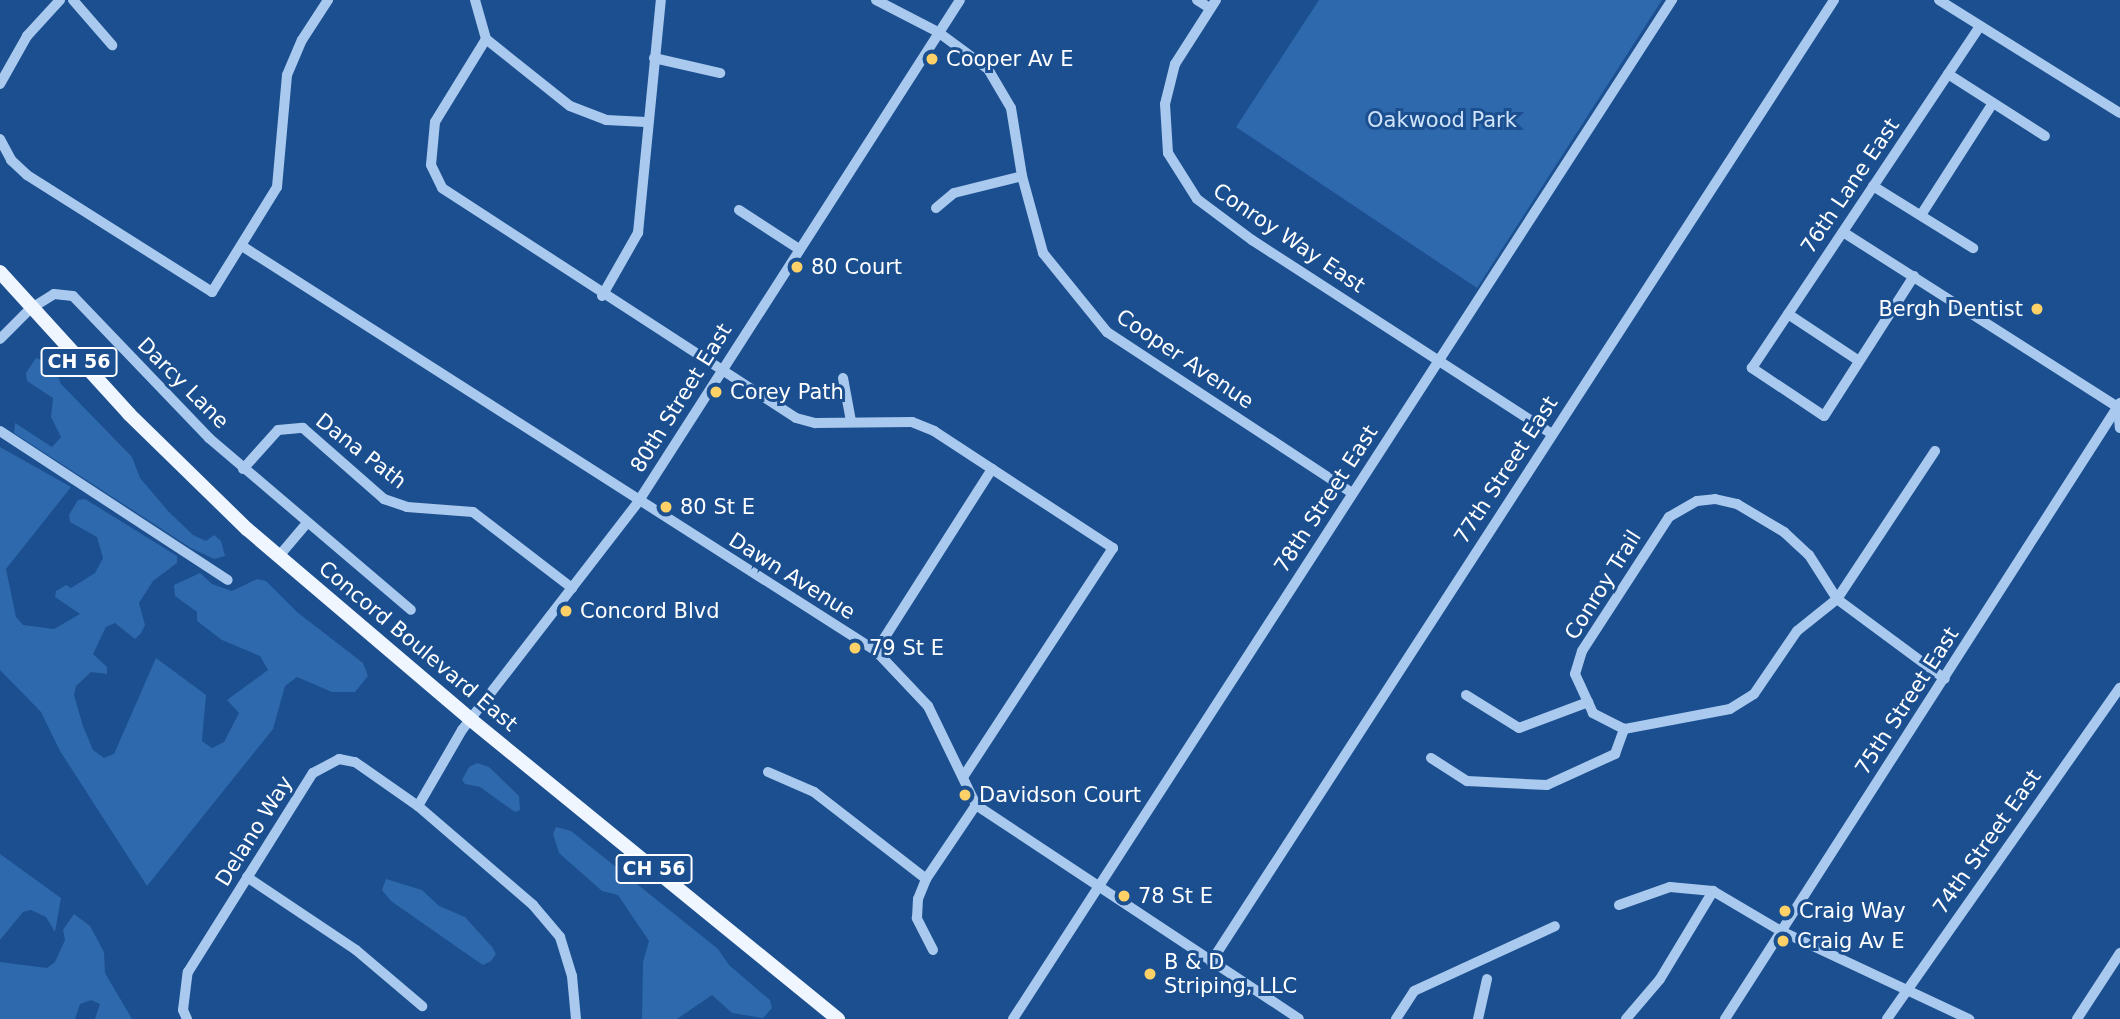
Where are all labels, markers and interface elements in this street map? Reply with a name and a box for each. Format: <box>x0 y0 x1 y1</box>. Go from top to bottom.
place label: Cooper Av E <box>946 46 1073 72</box>
marker: Cooper Av E <box>924 51 940 67</box>
park label: Oakwood Park <box>1367 107 1517 133</box>
street label: 76th Lane East <box>1795 114 1905 258</box>
street label: Conroy Way East <box>1208 178 1370 298</box>
place label: 80 Court <box>811 254 902 280</box>
marker: 80 Court <box>789 259 805 275</box>
place label: Bergh Dentist <box>1878 296 2023 322</box>
marker: Bergh Dentist <box>2029 301 2045 317</box>
street label: Cooper Avenue <box>1112 304 1258 414</box>
street label: 80th Street East <box>625 319 737 477</box>
street label: Darcy Lane <box>132 332 234 434</box>
road number: CH 56 <box>41 346 118 378</box>
place label: Corey Path <box>730 379 844 405</box>
marker: Corey Path <box>708 384 724 400</box>
street label: 77th Street East <box>1449 392 1563 548</box>
street label: Dana Path <box>311 408 411 494</box>
street label: 78th Street East <box>1269 421 1383 577</box>
place label: 80 St E <box>680 494 755 520</box>
marker: 80 St E <box>658 499 674 515</box>
street label: Conroy Trail <box>1559 526 1647 644</box>
street label: Dawn Avenue <box>724 527 860 625</box>
street label: Concord Boulevard East <box>314 555 522 737</box>
place label: Concord Blvd <box>580 598 719 624</box>
marker: Concord Blvd <box>558 603 574 619</box>
street label: 75th Street East <box>1850 623 1964 779</box>
place label: 79 St E <box>869 635 944 661</box>
marker: 79 St E <box>847 640 863 656</box>
street label: 74th Street East <box>1928 765 2046 919</box>
street label: Delano Way <box>210 771 298 891</box>
place label: Davidson Court <box>979 782 1141 808</box>
marker: Davidson Court <box>957 787 973 803</box>
road number: CH 56 <box>616 854 692 884</box>
place label: 78 St E <box>1138 883 1213 909</box>
marker: 78 St E <box>1116 888 1132 904</box>
place label: Craig Way <box>1799 898 1906 924</box>
marker: Craig Way <box>1777 903 1793 919</box>
place label: Craig Av E <box>1797 928 1905 954</box>
marker: Craig Av E <box>1775 933 1791 949</box>
place label: B & D Striping, LLC <box>1164 949 1297 999</box>
marker: B & D Striping, LLC <box>1142 966 1158 982</box>

